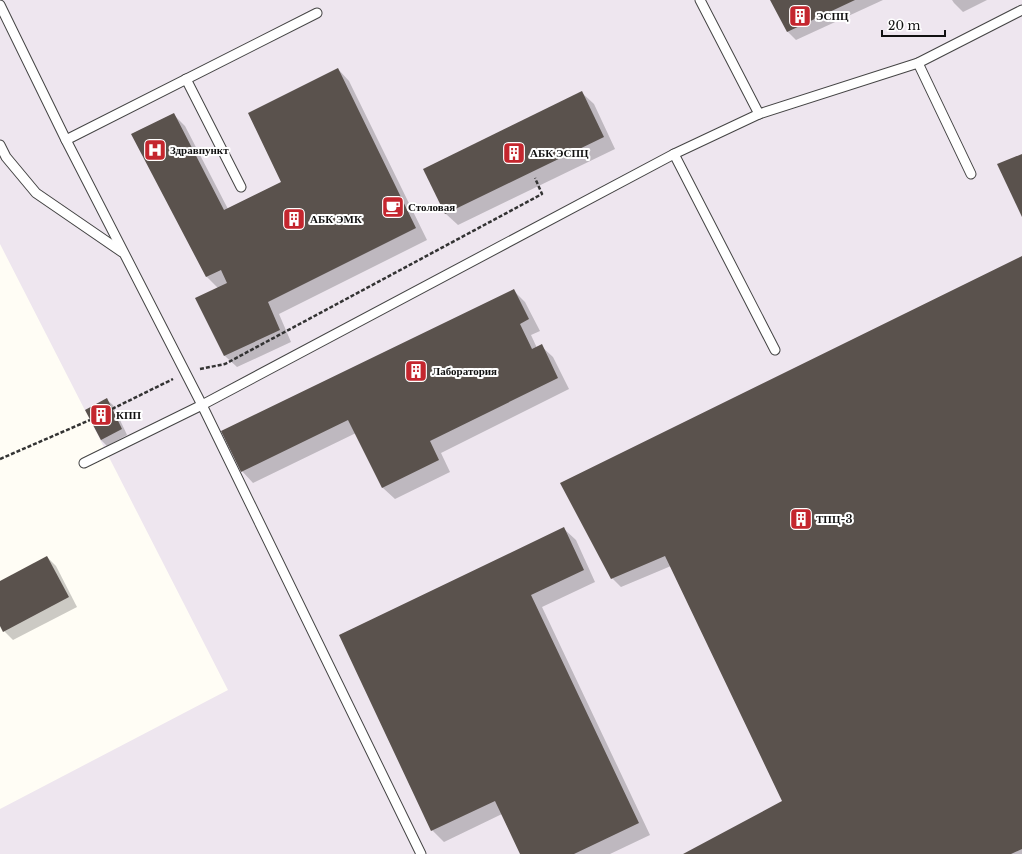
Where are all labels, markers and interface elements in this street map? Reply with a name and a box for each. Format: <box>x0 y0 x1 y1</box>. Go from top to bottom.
building icon: ЭСПЦ <box>787 3 813 29</box>
place label: ЭСПЦ <box>816 9 849 23</box>
scale bar <box>882 12 945 38</box>
text: 20 m <box>888 18 920 33</box>
hospital icon: Здравпункт <box>142 137 168 163</box>
building icon: АБК ЭСПЦ <box>501 140 527 166</box>
place label: Здравпункт <box>170 143 229 157</box>
place label: АБК ЭСПЦ <box>530 146 589 160</box>
cafe icon: Столовая <box>380 194 406 220</box>
place label: Столовая <box>408 200 455 214</box>
building icon: АБК ЭМК <box>281 206 307 232</box>
place label: АБК ЭМК <box>310 212 362 226</box>
building icon: Лаборатория <box>403 358 429 384</box>
place label: Лаборатория <box>432 364 497 378</box>
building icon: КПП <box>88 402 114 428</box>
place label: КПП <box>116 408 142 422</box>
building icon: ТПЦ-3 <box>788 506 814 532</box>
place label: ТПЦ-3 <box>816 512 852 526</box>

